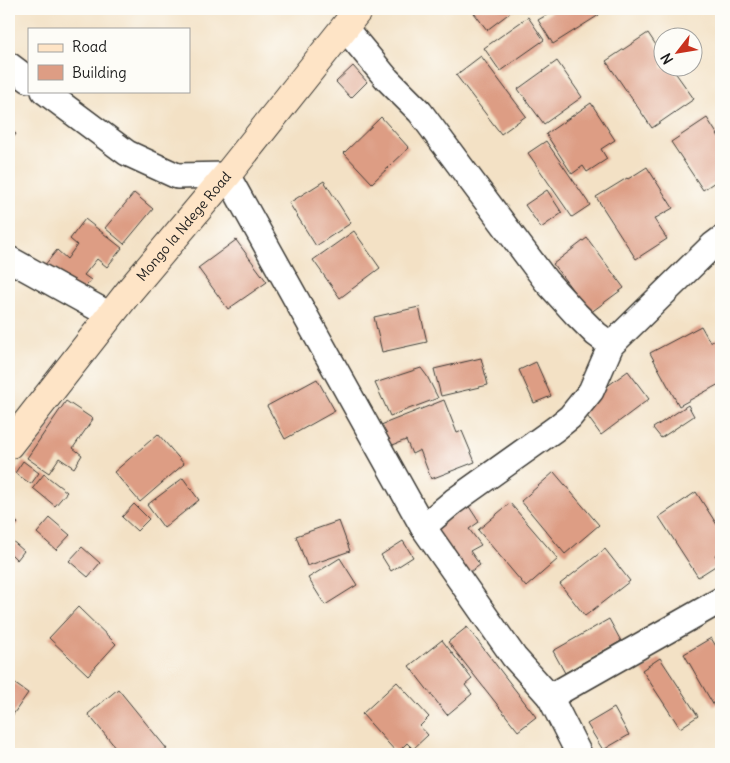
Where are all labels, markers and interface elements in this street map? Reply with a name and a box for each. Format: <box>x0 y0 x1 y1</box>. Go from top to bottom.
legend <box>28 28 190 92</box>
north arrow <box>652 28 702 78</box>
text: Road <box>72 37 107 56</box>
text: N <box>657 50 677 67</box>
text: Building <box>72 63 127 82</box>
street label: Mongo la Ndege Road <box>133 168 235 285</box>

